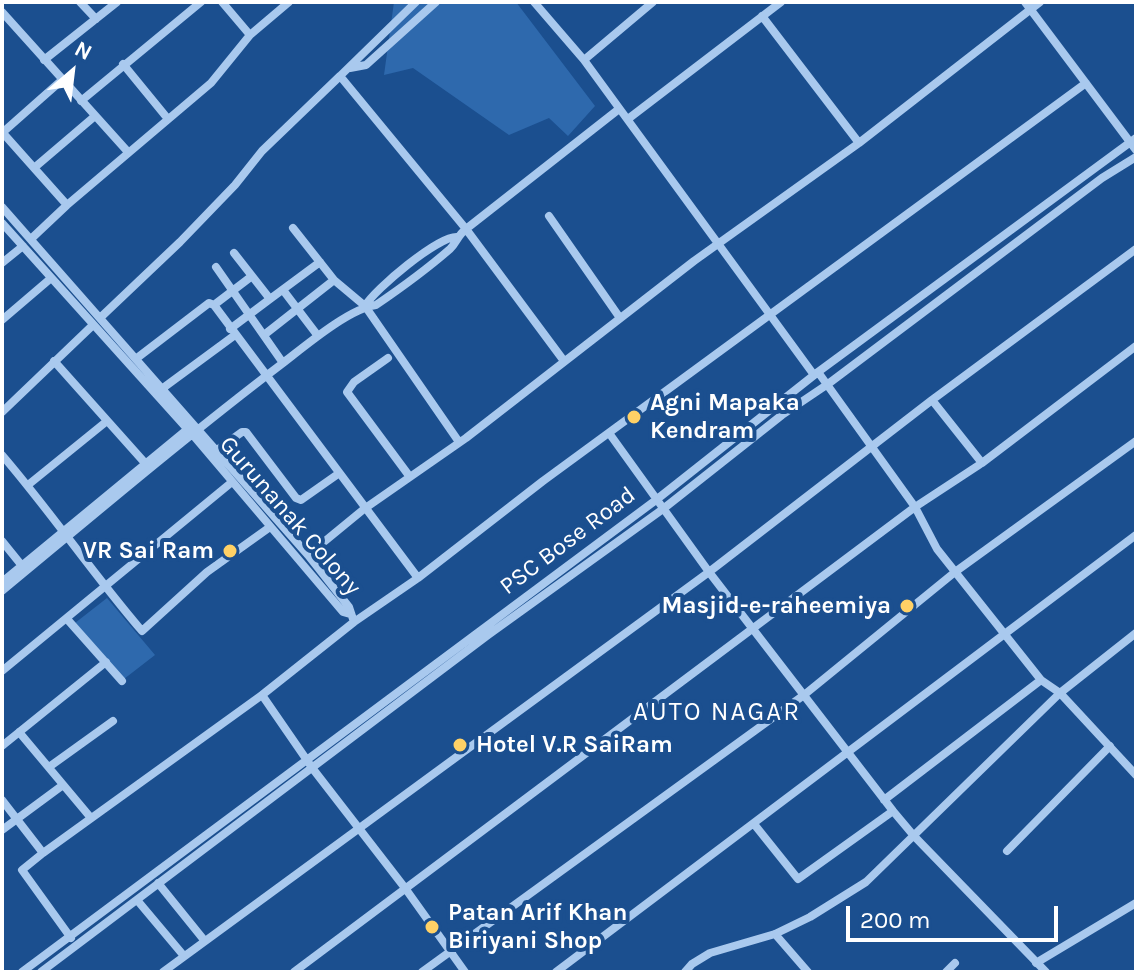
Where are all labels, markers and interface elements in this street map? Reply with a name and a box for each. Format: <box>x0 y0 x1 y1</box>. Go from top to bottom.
north arrow <box>32 32 112 112</box>
text: N <box>70 36 96 66</box>
place label: Agni Mapaka Kendram <box>650 389 800 445</box>
marker: Agni Mapaka Kendram <box>625 408 643 426</box>
street label: Gurunanak Colony <box>213 431 367 601</box>
street label: PSC Bose Road <box>495 481 641 601</box>
place label: VR Sai Ram <box>82 537 214 565</box>
marker: VR Sai Ram <box>221 542 239 560</box>
place label: Masjid-e-raheemiya <box>661 592 891 620</box>
marker: Masjid-e-raheemiya <box>898 597 916 615</box>
district label: AUTO NAGAR <box>633 697 801 729</box>
place label: Hotel V.R SaiRam <box>476 731 673 759</box>
marker: Hotel V.R SaiRam <box>451 736 469 754</box>
scale bar <box>850 890 1062 940</box>
place label: Patan Arif Khan Biriyani Shop <box>448 899 627 955</box>
text: 200 m <box>860 906 931 934</box>
marker: Patan Arif Khan Biriyani Shop <box>423 918 441 936</box>

